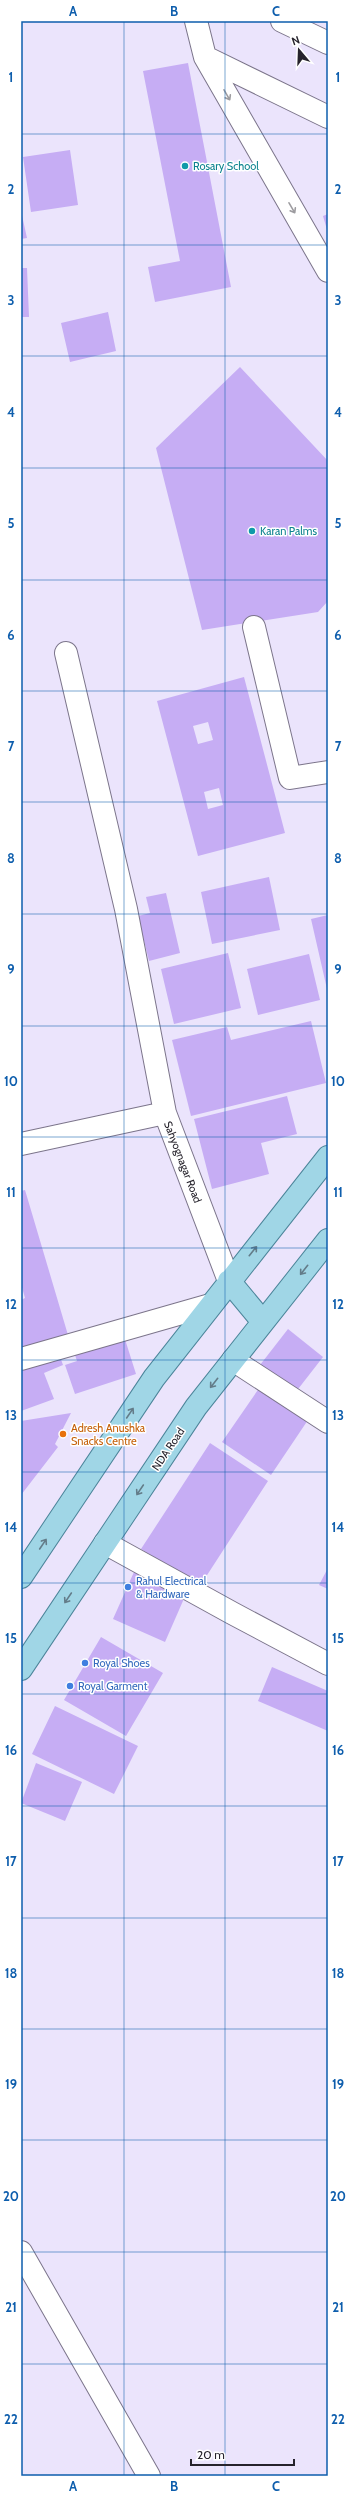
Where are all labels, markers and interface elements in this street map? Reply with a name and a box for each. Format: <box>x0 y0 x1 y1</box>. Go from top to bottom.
text: A <box>69 3 78 19</box>
text: B <box>170 3 178 19</box>
text: C <box>272 3 280 19</box>
north arrow <box>279 30 319 70</box>
text: N <box>290 33 302 48</box>
text: 1 <box>9 69 13 85</box>
text: 1 <box>336 69 340 85</box>
one-way arrow <box>224 89 232 101</box>
place label: Rosary School <box>193 159 259 173</box>
marker: Rosary School <box>180 161 190 171</box>
text: 2 <box>8 181 15 197</box>
text: 2 <box>335 181 342 197</box>
one-way arrow <box>288 202 296 214</box>
text: 3 <box>7 292 15 308</box>
text: 3 <box>334 292 342 308</box>
text: 4 <box>7 404 15 420</box>
text: 4 <box>334 404 342 420</box>
text: 5 <box>8 515 15 531</box>
text: 5 <box>335 515 342 531</box>
place label: Karan Palms <box>260 524 317 538</box>
marker: Karan Palms <box>247 526 257 536</box>
text: 6 <box>7 627 15 643</box>
text: 6 <box>334 627 342 643</box>
text: 7 <box>8 738 15 754</box>
text: 7 <box>335 738 342 754</box>
text: 8 <box>7 850 15 866</box>
text: 8 <box>334 850 342 866</box>
text: 9 <box>7 961 15 977</box>
text: 9 <box>334 961 342 977</box>
text: 10 <box>4 1073 18 1089</box>
text: 10 <box>331 1073 345 1089</box>
street label: Sahyognagar Road <box>161 1119 205 1205</box>
text: 11 <box>6 1184 16 1200</box>
text: 11 <box>333 1184 343 1200</box>
one-way arrow <box>249 1245 257 1256</box>
one-way arrow <box>300 1265 308 1276</box>
text: 12 <box>5 1296 17 1312</box>
text: 12 <box>332 1296 344 1312</box>
one-way arrow <box>210 1378 219 1389</box>
text: 13 <box>5 1407 17 1423</box>
text: 13 <box>332 1407 344 1423</box>
one-way arrow <box>126 1408 134 1419</box>
place label: Adresh Anushka Snacks Centre <box>71 1421 146 1448</box>
street label: NDA Road <box>149 1425 187 1473</box>
marker: Adresh Anushka Snacks Centre <box>58 1429 68 1439</box>
one-way arrow <box>136 1484 144 1495</box>
text: 14 <box>5 1519 17 1535</box>
text: 14 <box>332 1519 344 1535</box>
one-way arrow <box>39 1539 47 1550</box>
place label: Rahul Electrical & Hardware <box>136 1574 207 1601</box>
marker: Rahul Electrical & Hardware <box>123 1582 133 1592</box>
one-way arrow <box>64 1592 72 1603</box>
text: 15 <box>5 1630 17 1646</box>
text: 15 <box>332 1630 344 1646</box>
place label: Royal Shoes <box>93 1656 150 1670</box>
marker: Royal Shoes <box>80 1658 90 1668</box>
place label: Royal Garment <box>78 1679 148 1693</box>
marker: Royal Garment <box>65 1681 75 1691</box>
text: 16 <box>5 1742 17 1758</box>
text: 16 <box>332 1742 344 1758</box>
text: 17 <box>5 1853 17 1869</box>
text: 17 <box>332 1853 344 1869</box>
text: 18 <box>5 1965 17 1981</box>
text: 18 <box>332 1965 344 1981</box>
text: 19 <box>5 2076 17 2092</box>
text: 19 <box>332 2076 344 2092</box>
text: 20 <box>3 2188 19 2204</box>
text: 20 <box>330 2188 346 2204</box>
text: 21 <box>5 2299 17 2315</box>
text: 21 <box>332 2299 344 2315</box>
text: 22 <box>4 2411 18 2427</box>
text: 22 <box>331 2411 345 2427</box>
scale bar <box>191 2441 294 2467</box>
text: 20 m <box>197 2447 225 2462</box>
text: A <box>69 2478 78 2494</box>
text: B <box>170 2478 178 2494</box>
text: C <box>272 2478 280 2494</box>

